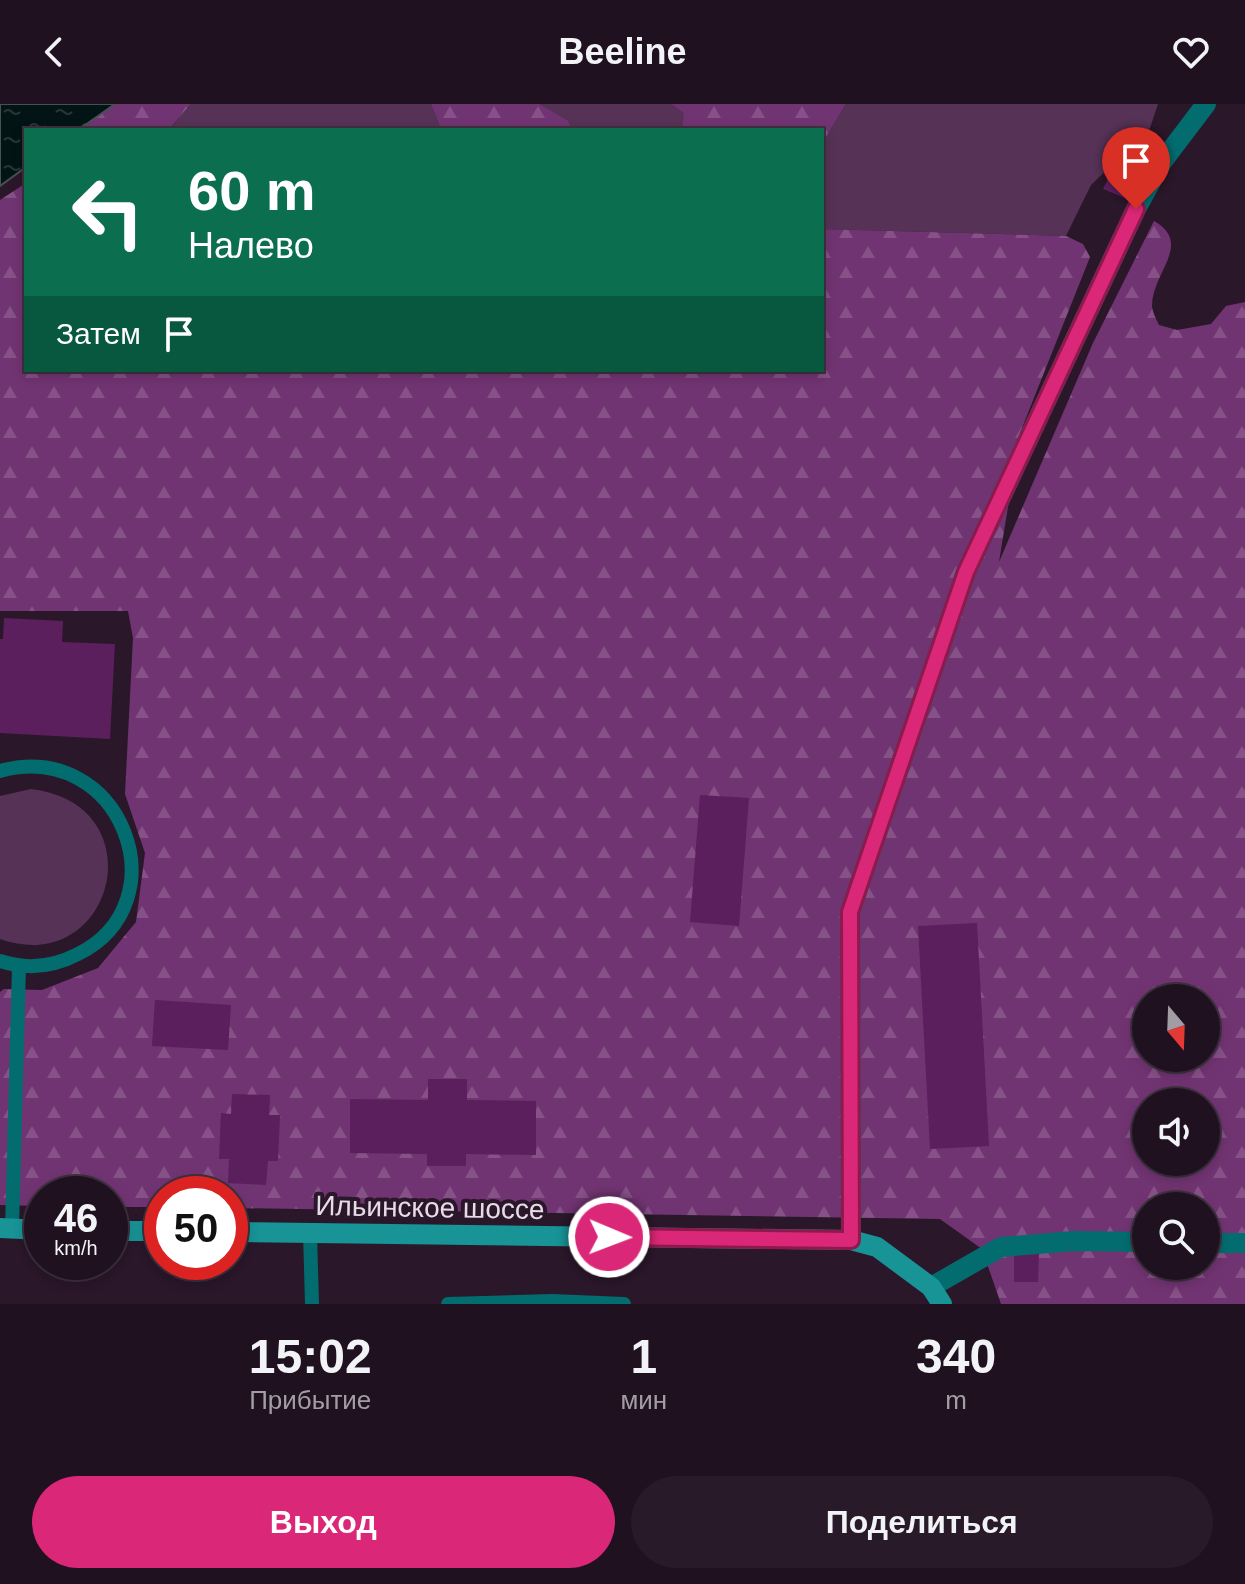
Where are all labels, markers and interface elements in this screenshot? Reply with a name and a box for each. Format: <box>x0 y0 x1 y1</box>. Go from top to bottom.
icon: back <box>32 30 76 74</box>
icon: heart <box>1169 30 1213 74</box>
text: Beeline <box>558 31 687 72</box>
pin <box>1102 127 1170 209</box>
icon: arrive <box>1114 139 1158 183</box>
text: 60 m <box>188 159 316 222</box>
icon: left <box>56 160 160 264</box>
text: Налево <box>188 225 314 266</box>
icon: arrive <box>157 312 201 356</box>
text: Затем <box>56 317 141 350</box>
north arrow <box>1132 984 1220 1072</box>
map controls <box>1132 984 1220 1280</box>
button: sound <box>1132 1088 1220 1176</box>
speed limit sign: 50 <box>144 1176 248 1280</box>
street label: Ильинское шоссе <box>315 1190 545 1225</box>
button: search <box>1132 1192 1220 1280</box>
position arrow <box>567 1195 651 1279</box>
text: 46 <box>54 1196 98 1240</box>
text: km/h <box>54 1237 98 1259</box>
text: 15:02 <box>249 1330 372 1383</box>
text: 1 <box>630 1330 657 1383</box>
text: 340 <box>916 1330 996 1383</box>
text: Прибытие <box>249 1385 371 1415</box>
text: мин <box>620 1385 667 1415</box>
text: m <box>945 1385 967 1415</box>
button: Выход <box>32 1476 615 1568</box>
button: Поделиться <box>631 1476 1213 1568</box>

